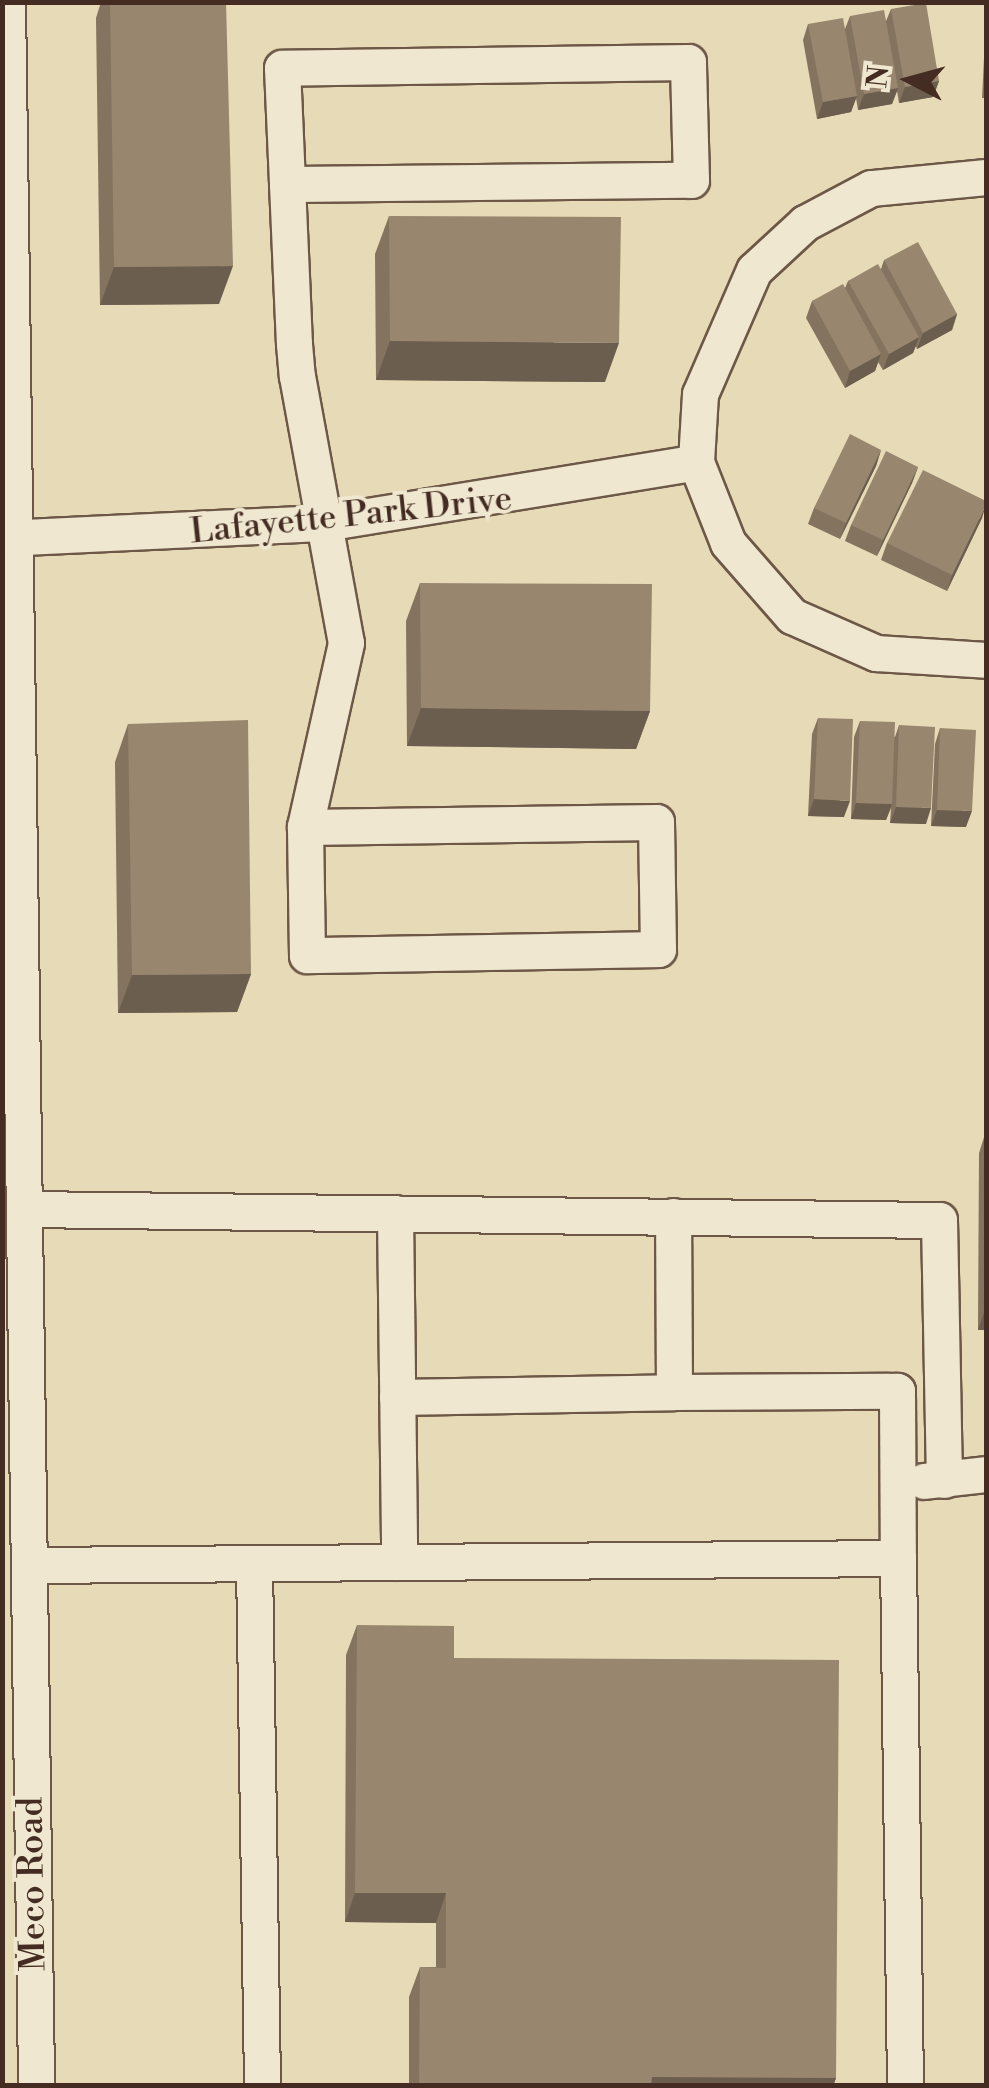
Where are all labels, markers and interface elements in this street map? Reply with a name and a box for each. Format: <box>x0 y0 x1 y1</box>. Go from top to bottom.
north arrow <box>859 30 959 130</box>
text: N <box>860 64 897 90</box>
street label: Lafayette Park Drive <box>188 478 514 554</box>
street label: Meco Road <box>10 1796 56 1972</box>

